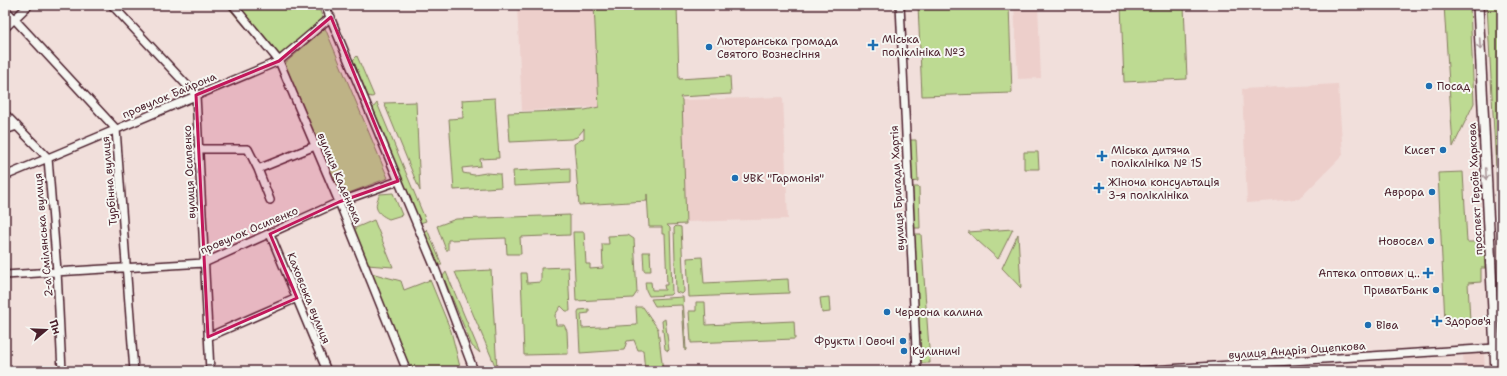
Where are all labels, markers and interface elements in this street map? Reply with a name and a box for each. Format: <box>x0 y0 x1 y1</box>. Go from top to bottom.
place label: Міська поліклініка №3 <box>882 32 965 60</box>
place label: Лютеранська громада Святого Вознесіння <box>717 34 838 62</box>
one-way arrow <box>1477 37 1484 50</box>
marker: Міська поліклініка №3 <box>867 39 879 51</box>
marker: Лютеранська громада Святого Вознесіння <box>704 42 714 52</box>
street label: провулок Байрона <box>120 69 219 122</box>
place label: Посад <box>1437 79 1470 94</box>
marker: Посад <box>1424 81 1434 91</box>
street label: проспект Героїв Харкова <box>1465 122 1486 256</box>
street label: вулиця Осипенко <box>180 125 199 219</box>
street label: вулиця Бригади Хартія <box>887 125 908 251</box>
street label: вулиця Каденюка <box>314 131 365 226</box>
street label: Турбінна вулиця <box>98 136 121 226</box>
place label: Міська дитяча поліклініка № 15 <box>1111 143 1202 171</box>
place label: Кисет <box>1404 143 1435 158</box>
marker: Кисет <box>1438 145 1448 155</box>
marker: Міська дитяча поліклініка № 15 <box>1096 150 1108 162</box>
one-way arrow <box>1483 167 1490 180</box>
place label: УВК "Гармонія" <box>743 171 824 186</box>
street label: 2-а Смілянська вулиця <box>31 172 56 298</box>
marker: УВК "Гармонія" <box>730 173 740 183</box>
place label: Жіноча консультація 3-я поліклініка <box>1108 175 1220 203</box>
marker: Жіноча консультація 3-я поліклініка <box>1093 182 1105 194</box>
place label: Аврора <box>1384 185 1424 200</box>
marker: Аврора <box>1427 187 1437 197</box>
street label: провулок Осипенко <box>198 203 301 258</box>
place label: Новосел <box>1378 234 1423 249</box>
marker: Новосел <box>1426 236 1436 246</box>
street label: Каховська вулиця <box>283 250 334 346</box>
place label: Аптека оптових ц‥ <box>1318 266 1420 281</box>
marker: Аптека оптових ц‥ <box>1423 268 1433 278</box>
place label: ПриватБанк <box>1364 283 1428 298</box>
marker: ПриватБанк <box>1431 285 1441 295</box>
place label: Червона калина <box>895 305 983 320</box>
marker: Червона калина <box>882 307 892 317</box>
north arrow <box>26 310 66 350</box>
place label: Здоров'я <box>1445 314 1491 329</box>
marker: Здоров'я <box>1432 316 1442 326</box>
text: Пн <box>46 318 64 336</box>
place label: Віва <box>1376 318 1398 333</box>
marker: Віва <box>1363 320 1373 330</box>
place label: Фрукти і Овочі <box>814 334 895 349</box>
marker: Фрукти і Овочі <box>898 336 908 346</box>
street label: вулиця Андрія Ощепкова <box>1228 338 1366 363</box>
place label: Кулиничі <box>912 344 960 359</box>
marker: Кулиничі <box>899 346 909 356</box>

